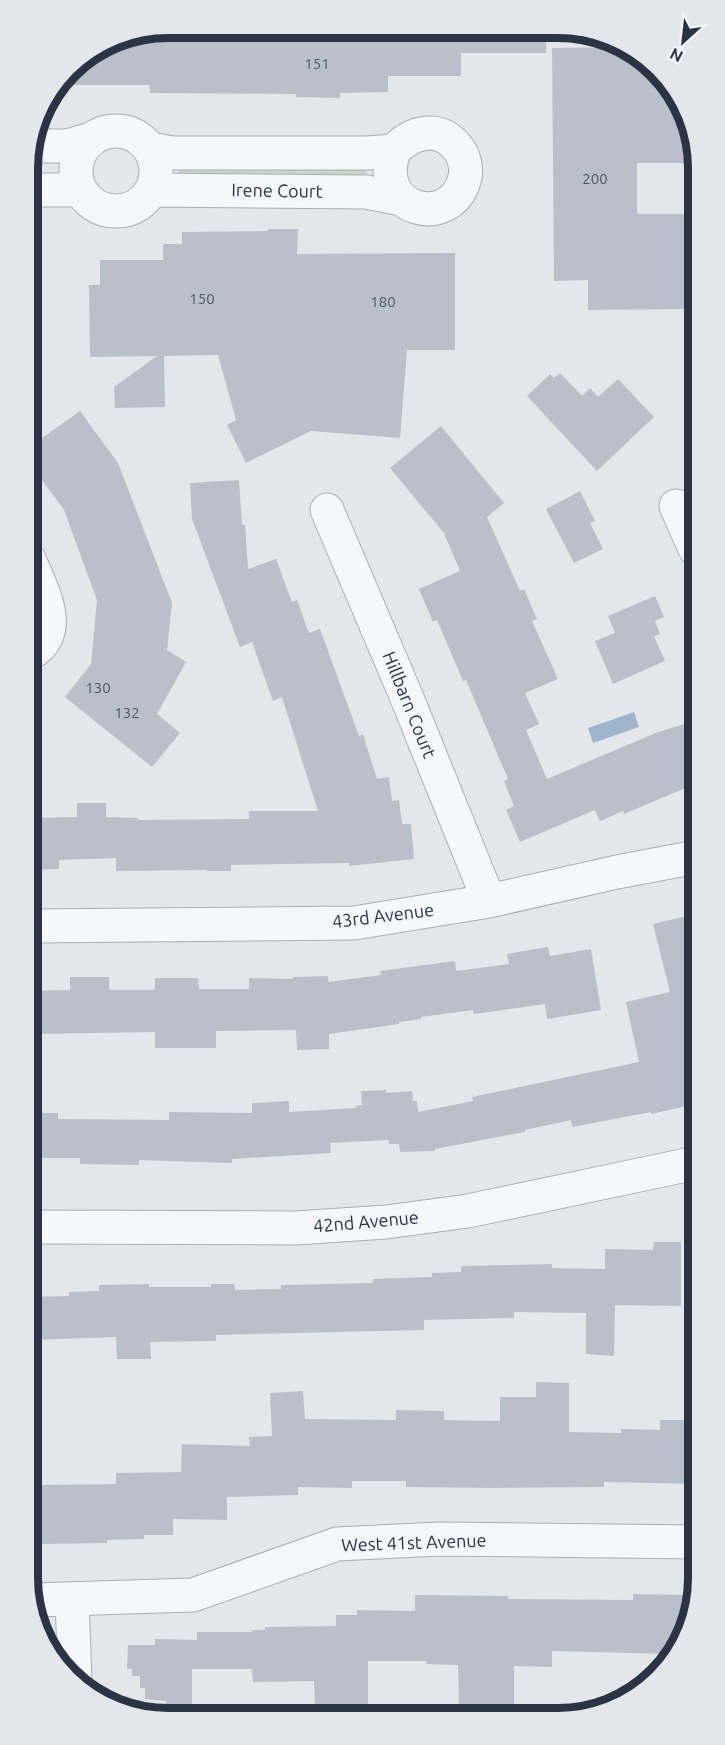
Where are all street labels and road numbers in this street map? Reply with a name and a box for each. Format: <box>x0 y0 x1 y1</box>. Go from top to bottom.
street label: Irene Court <box>231 179 323 201</box>
street label: Hillbarn Court <box>379 648 440 761</box>
street label: 43rd Avenue <box>331 899 435 931</box>
street label: 42nd Avenue <box>312 1206 420 1236</box>
street label: West 41st Avenue <box>341 1529 487 1555</box>

